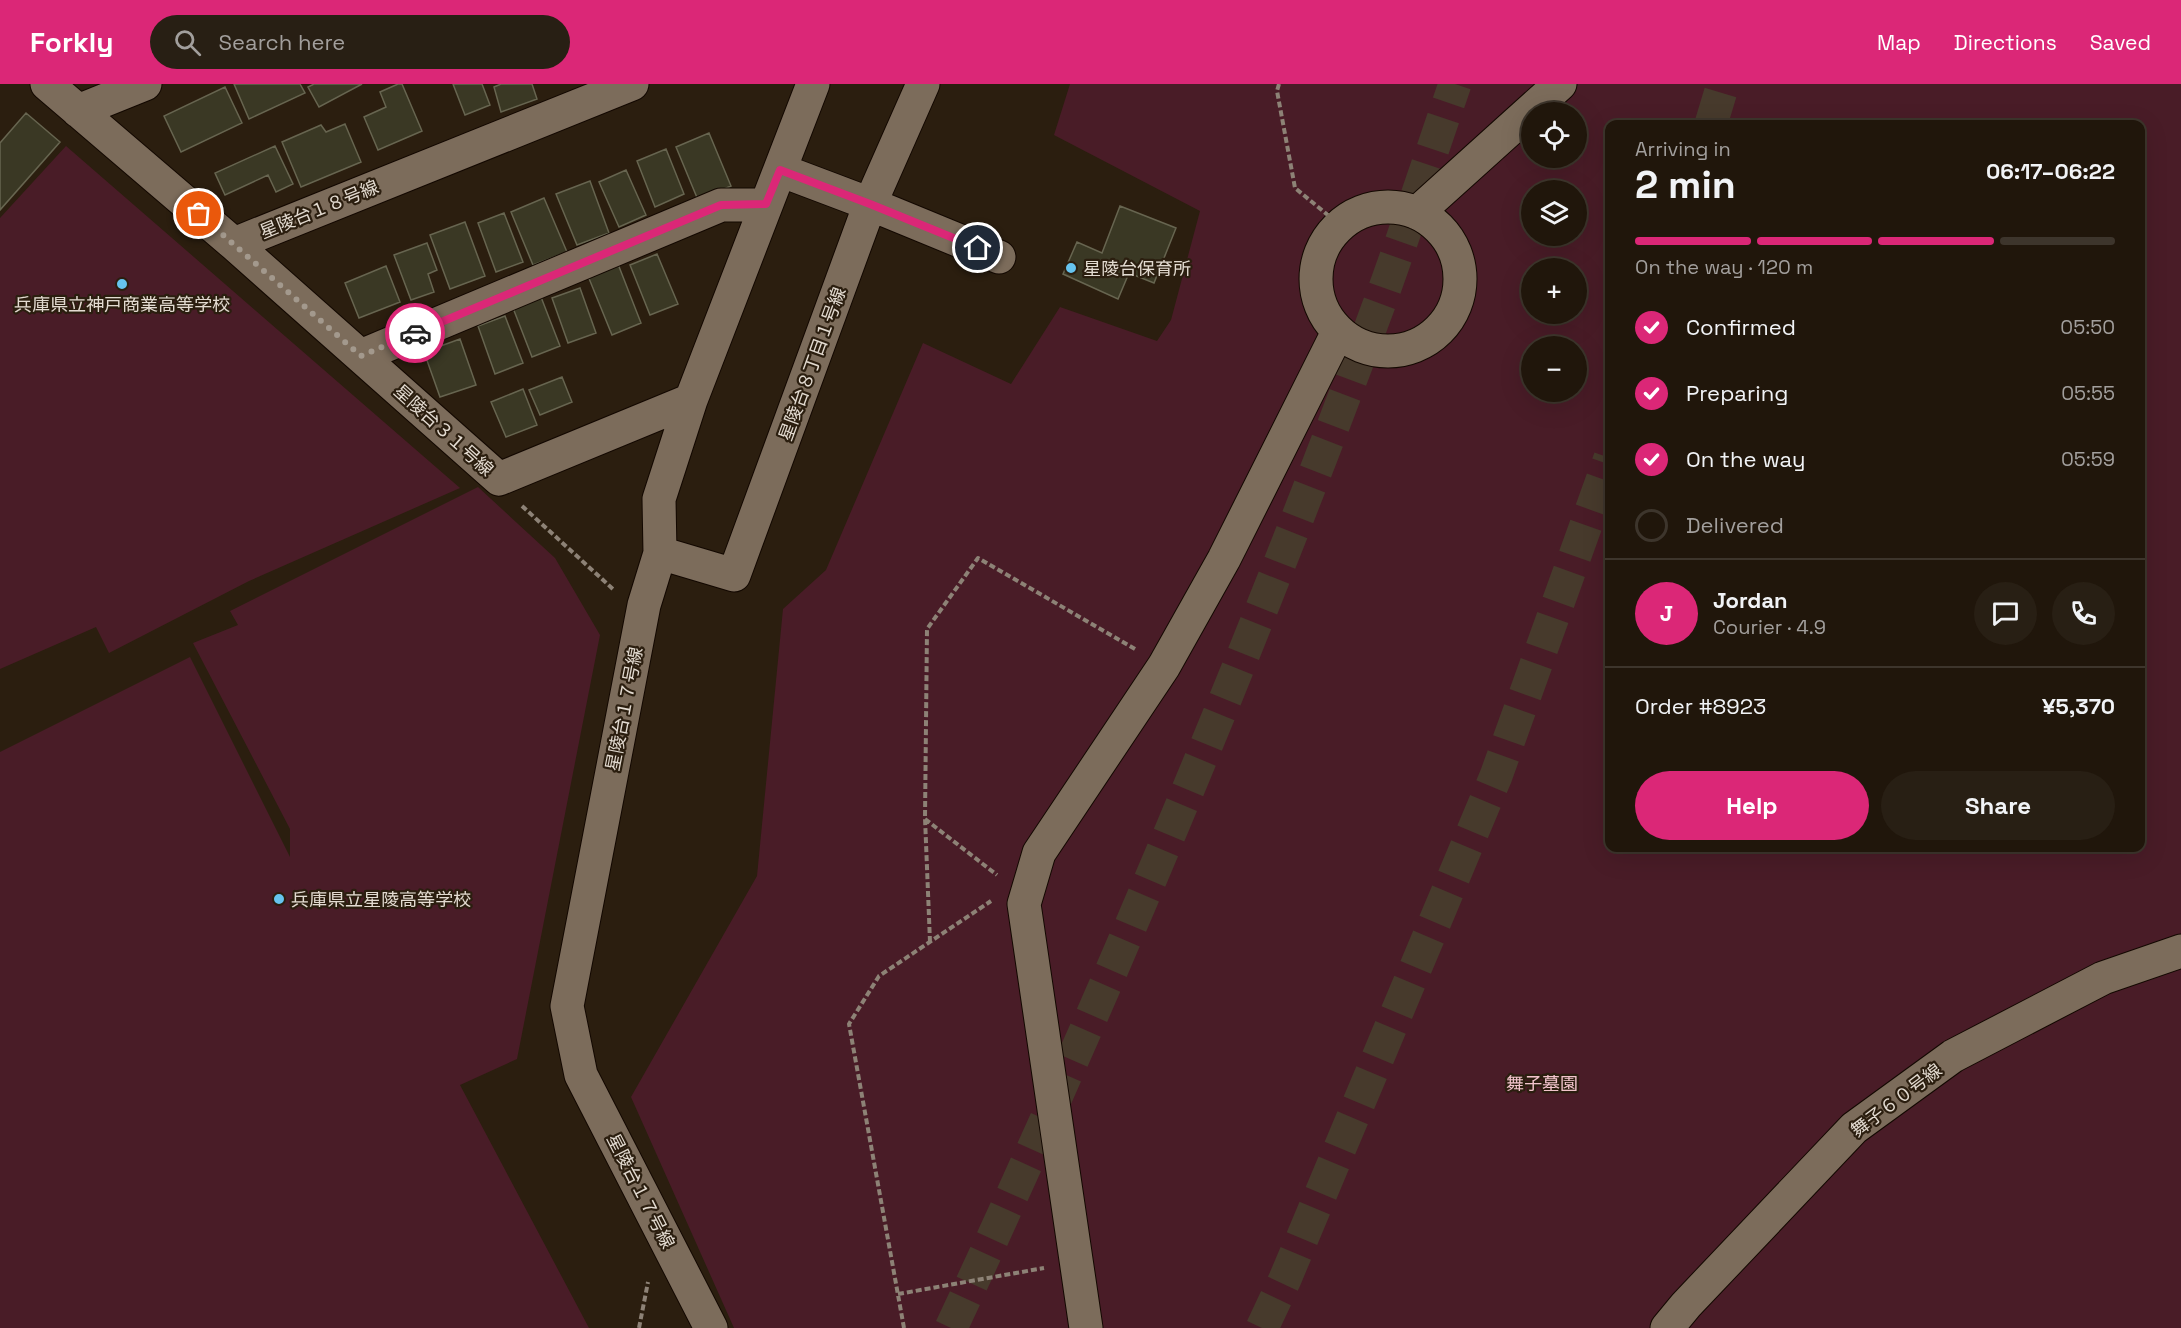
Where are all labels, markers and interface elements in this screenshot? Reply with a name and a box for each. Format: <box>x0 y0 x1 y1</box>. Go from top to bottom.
search box <box>150 15 570 69</box>
text: Forkly <box>30 24 114 60</box>
icon: search <box>171 26 204 59</box>
text: Search here <box>219 28 345 56</box>
text: Map <box>1877 29 1921 56</box>
text: Directions <box>1954 29 2057 56</box>
text: Saved <box>2090 29 2151 56</box>
map controls <box>1521 102 1587 402</box>
button: locate <box>1521 102 1587 168</box>
text: Arriving in <box>1635 136 1731 162</box>
text: 06:17–06:22 <box>1986 157 2115 185</box>
text: 2 min <box>1635 160 1736 209</box>
street label: 星陵台１８号線 <box>256 175 382 243</box>
button: layers <box>1521 180 1587 246</box>
pin <box>173 188 224 239</box>
icon: bag <box>182 197 215 230</box>
pin <box>952 222 1003 273</box>
icon: home <box>961 231 994 264</box>
text: On the way · 120 m <box>1635 254 1813 280</box>
place label: 星陵台保育所 <box>1083 257 1191 280</box>
button: + <box>1521 258 1587 324</box>
marker: 星陵台保育所 <box>1064 261 1078 275</box>
marker: 兵庫県立神戸商業高等学校 <box>115 277 129 291</box>
street label: 星陵台８丁目１号線 <box>773 284 851 444</box>
place label: 兵庫県立神戸商業高等学校 <box>14 293 230 316</box>
courier <box>385 303 445 363</box>
icon: check <box>1635 311 1668 344</box>
text: Confirmed <box>1686 313 1796 341</box>
text: 05:50 <box>2060 314 2115 340</box>
icon: car <box>399 317 432 350</box>
button: − <box>1521 336 1587 402</box>
icon: check <box>1635 377 1668 410</box>
street label: 星陵台３１号線 <box>389 379 499 481</box>
text: Preparing <box>1686 379 1788 407</box>
text: 05:55 <box>2061 380 2115 406</box>
icon: check <box>1635 443 1668 476</box>
text: On the way <box>1686 445 1805 473</box>
text: 05:59 <box>2061 446 2115 472</box>
text: Delivered <box>1686 511 1784 539</box>
button: chat <box>1974 582 2037 645</box>
button: phone <box>2052 582 2115 645</box>
text: Jordan <box>1713 586 1788 614</box>
text: J <box>1660 599 1673 627</box>
text: Courier · 4.9 <box>1713 614 1826 640</box>
street label: 星陵台１７号線 <box>601 645 647 773</box>
text: Order #8923 <box>1635 692 1766 720</box>
text: ¥5,370 <box>2042 692 2115 720</box>
button: Help <box>1635 771 1869 840</box>
button: Share <box>1881 771 2115 840</box>
place label: 兵庫県立星陵高等学校 <box>291 888 471 911</box>
marker: 兵庫県立星陵高等学校 <box>272 892 286 906</box>
street label: 舞子６０号線 <box>1846 1058 1946 1142</box>
park label: 舞子墓園 <box>1506 1072 1578 1095</box>
street label: 星陵台１７号線 <box>602 1130 680 1252</box>

